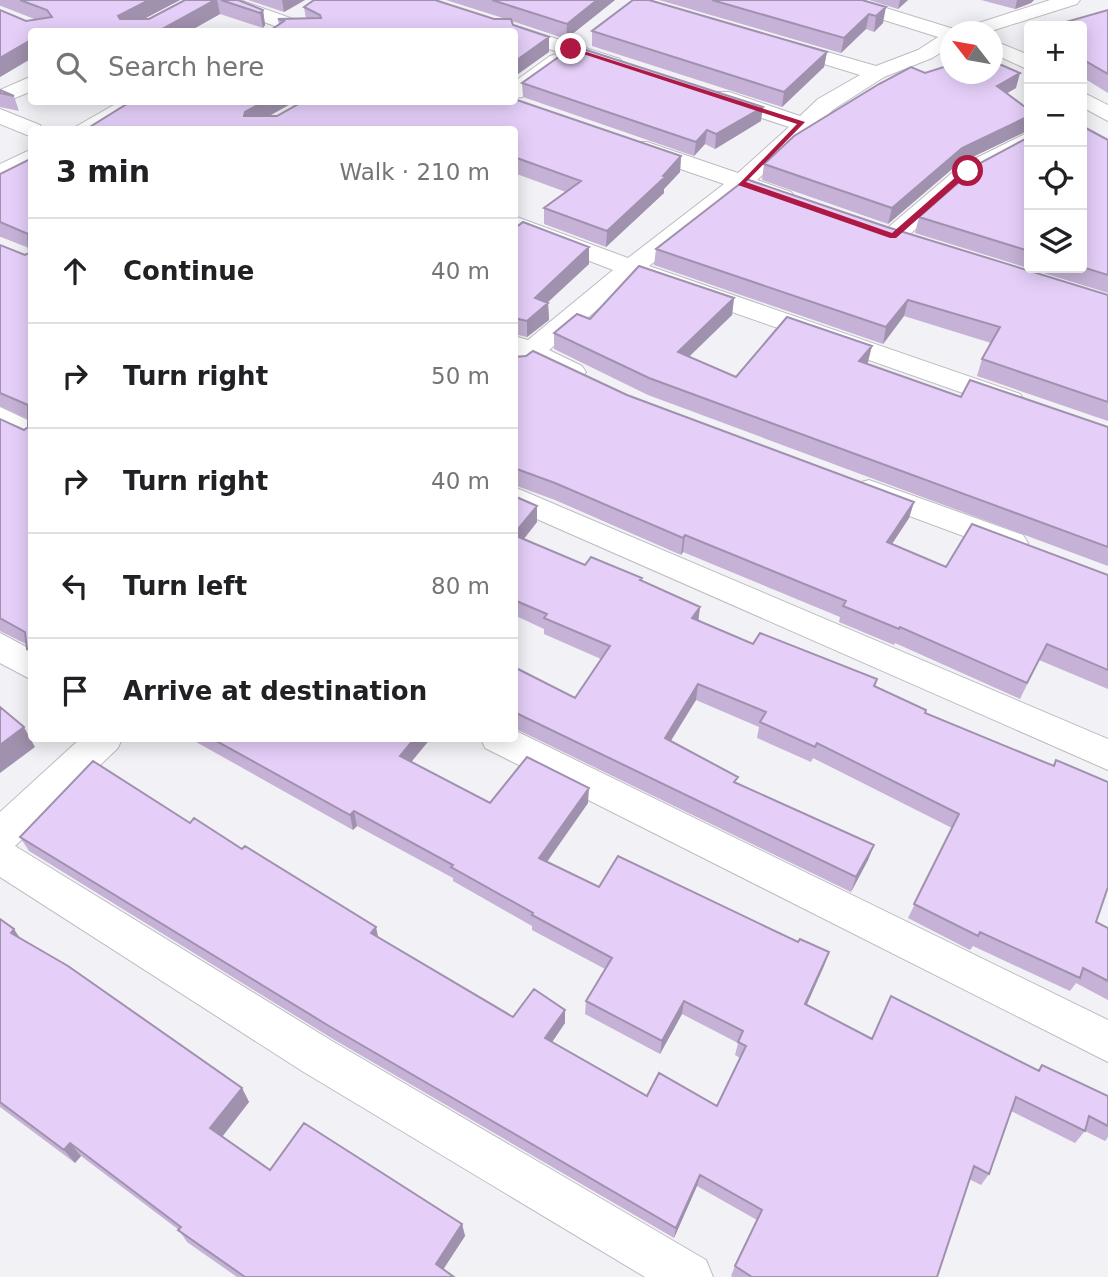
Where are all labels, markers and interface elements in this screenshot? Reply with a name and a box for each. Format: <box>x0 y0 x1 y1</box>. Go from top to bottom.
north arrow <box>940 21 1003 84</box>
map controls <box>1024 21 1087 273</box>
button: + <box>1024 21 1087 84</box>
search box <box>28 28 518 105</box>
route end <box>555 33 586 64</box>
icon: search <box>52 48 90 86</box>
text: Search here <box>108 52 264 82</box>
button: − <box>1024 84 1087 147</box>
button: locate <box>1024 147 1087 210</box>
text: 3 min <box>56 154 150 189</box>
route start <box>952 155 983 186</box>
text: Walk · 210 m <box>339 159 490 185</box>
button: layers <box>1024 210 1087 273</box>
icon: ahead <box>56 252 94 290</box>
text: Continue <box>123 256 254 286</box>
text: 40 m <box>431 258 490 284</box>
icon: right <box>56 357 94 395</box>
text: Turn right <box>123 361 268 391</box>
text: 50 m <box>431 363 490 389</box>
icon: right <box>56 462 94 500</box>
text: Turn right <box>123 466 268 496</box>
text: 40 m <box>431 468 490 494</box>
icon: left <box>56 567 94 605</box>
text: Turn left <box>123 571 247 601</box>
text: 80 m <box>431 573 490 599</box>
icon: arrive <box>56 672 94 710</box>
text: Arrive at destination <box>123 676 427 706</box>

